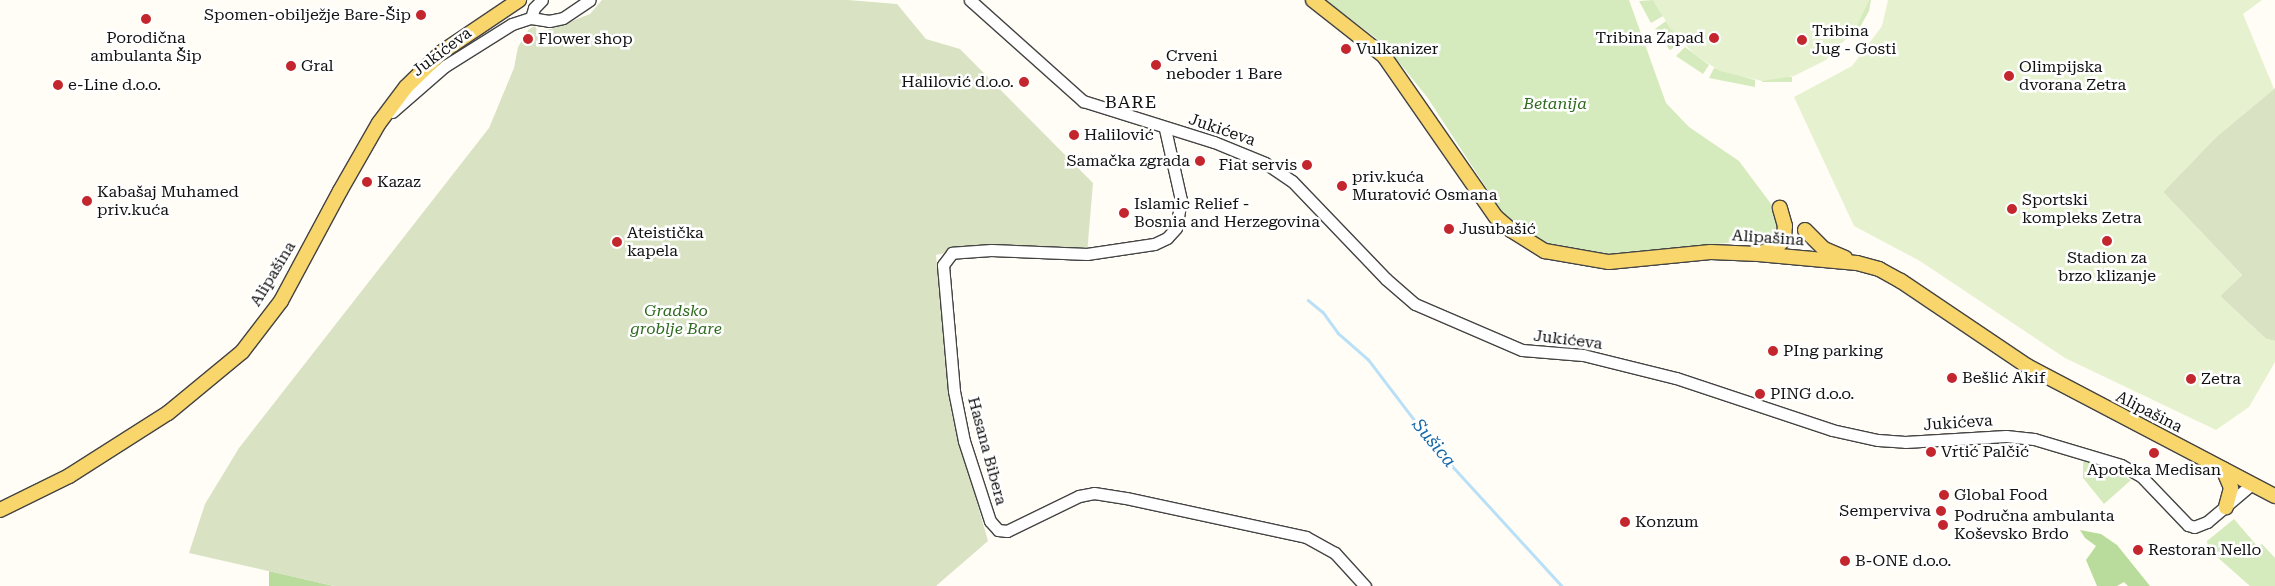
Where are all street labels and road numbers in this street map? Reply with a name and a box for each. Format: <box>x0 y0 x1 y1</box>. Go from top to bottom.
street label: Jukićeva <box>409 24 475 80</box>
street label: Jukićeva <box>1186 110 1258 150</box>
street label: Alipašina <box>1731 226 1805 250</box>
street label: Alipašina <box>246 238 300 310</box>
street label: Jukićeva <box>1532 326 1604 354</box>
street label: Alipašina <box>2113 387 2185 437</box>
street label: Hasana Bibera <box>963 395 1011 507</box>
street label: Jukićeva <box>1923 411 1993 435</box>

